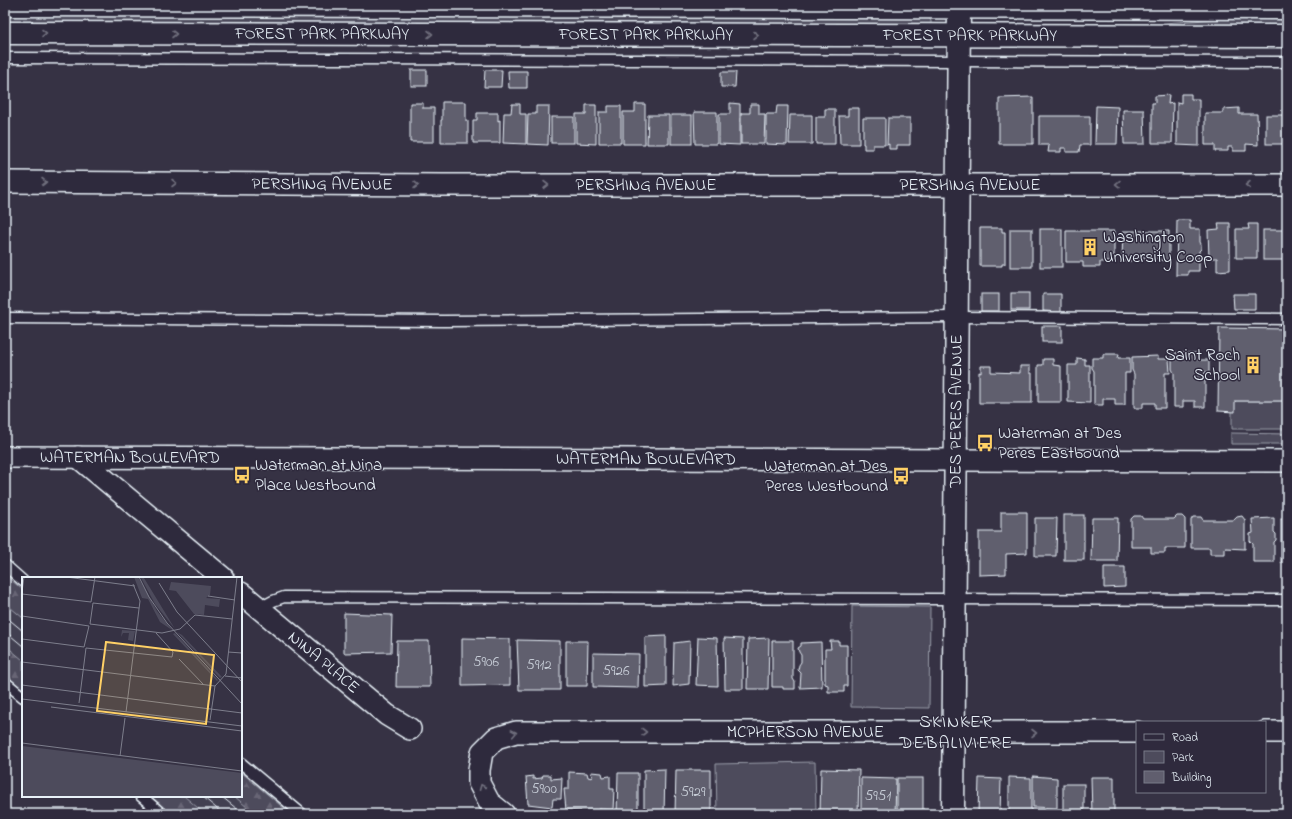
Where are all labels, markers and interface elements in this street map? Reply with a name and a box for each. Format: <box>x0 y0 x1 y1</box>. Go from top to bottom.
street label: FOREST PARK PARKWAY <box>234 21 409 46</box>
street label: FOREST PARK PARKWAY <box>558 22 733 47</box>
street label: FOREST PARK PARKWAY <box>882 23 1057 48</box>
one-way arrow <box>41 29 47 37</box>
one-way arrow <box>171 30 177 38</box>
one-way arrow <box>427 30 433 38</box>
one-way arrow <box>753 31 759 39</box>
street label: PERSHING AVENUE <box>251 171 393 197</box>
street label: PERSHING AVENUE <box>575 173 717 198</box>
street label: PERSHING AVENUE <box>899 173 1041 198</box>
one-way arrow <box>41 178 47 186</box>
one-way arrow <box>171 179 177 187</box>
one-way arrow <box>1115 180 1121 188</box>
one-way arrow <box>413 181 419 189</box>
one-way arrow <box>543 181 549 189</box>
one-way arrow <box>1245 181 1251 189</box>
place label: Washington University Coop <box>1103 225 1213 271</box>
building icon: Washington University Coop <box>1080 237 1100 257</box>
street label: DES PERES AVENUE <box>943 334 969 489</box>
place label: Saint Roch School <box>1165 343 1240 388</box>
building icon: Saint Roch School <box>1243 355 1263 375</box>
place label: Waterman at Des Peres Eastbound <box>998 421 1122 466</box>
bus stop icon: Waterman at Des Peres Eastbound <box>975 433 995 453</box>
street label: WATERMAN BOULEVARD <box>40 445 220 470</box>
street label: WATERMAN BOULEVARD <box>556 446 736 472</box>
place label: Waterman at Nina Place Westbound <box>255 453 382 498</box>
place label: Waterman at Des Peres Westbound <box>764 454 888 499</box>
bus stop icon: Waterman at Nina Place Westbound <box>232 465 252 485</box>
bus stop icon: Waterman at Des Peres Westbound <box>891 466 911 486</box>
inset map <box>22 577 242 797</box>
street label: NINA PLACE <box>282 625 365 700</box>
house number: 5906 <box>473 651 499 673</box>
house number: 5912 <box>526 654 552 676</box>
house number: 5926 <box>602 660 630 682</box>
district label: SKINKER DEBALIVIERE <box>898 710 1013 757</box>
street label: MCPHERSON AVENUE <box>727 720 884 745</box>
legend <box>1136 721 1266 793</box>
one-way arrow <box>641 728 647 736</box>
one-way arrow <box>511 729 517 738</box>
one-way arrow <box>1031 729 1037 737</box>
text: Road <box>1172 729 1198 747</box>
text: Park <box>1172 749 1194 767</box>
text: Building <box>1171 769 1211 788</box>
house number: 5900 <box>531 778 558 800</box>
house number: 5929 <box>680 781 706 803</box>
one-way arrow <box>479 784 487 791</box>
house number: 5951 <box>865 785 891 807</box>

